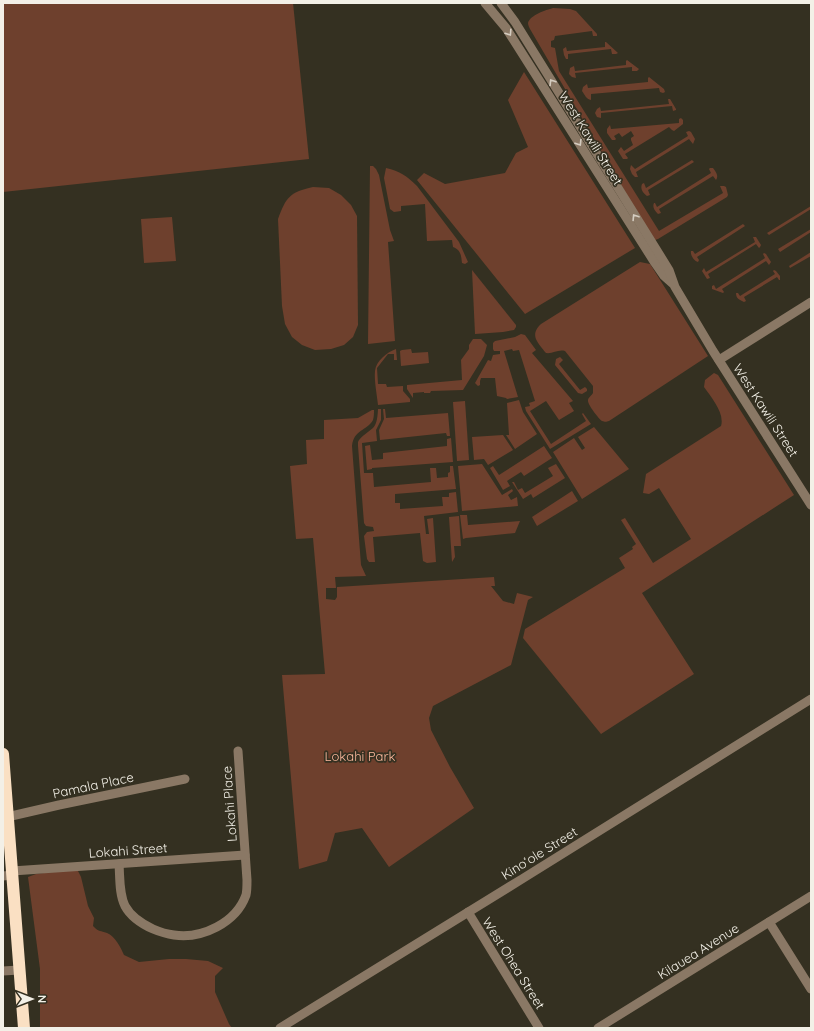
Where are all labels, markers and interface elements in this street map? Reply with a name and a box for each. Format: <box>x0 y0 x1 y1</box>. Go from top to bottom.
one-way arrow <box>505 29 512 36</box>
one-way arrow <box>550 79 557 86</box>
street label: West Kawili Street <box>556 88 626 188</box>
one-way arrow <box>574 139 582 146</box>
one-way arrow <box>632 214 640 221</box>
street label: West Kawili Street <box>730 360 802 460</box>
park label: Lokahi Park <box>325 748 395 764</box>
street label: Lokahi Place <box>218 766 240 842</box>
street label: Pamala Place <box>51 769 135 801</box>
street label: Kinoʻole Street <box>498 823 580 883</box>
street label: Lokahi Street <box>88 839 168 861</box>
street label: West Ohea Street <box>479 914 549 1012</box>
street label: Kilauea Avenue <box>654 920 742 982</box>
north arrow <box>12 979 52 1019</box>
text: N <box>35 995 49 1003</box>

